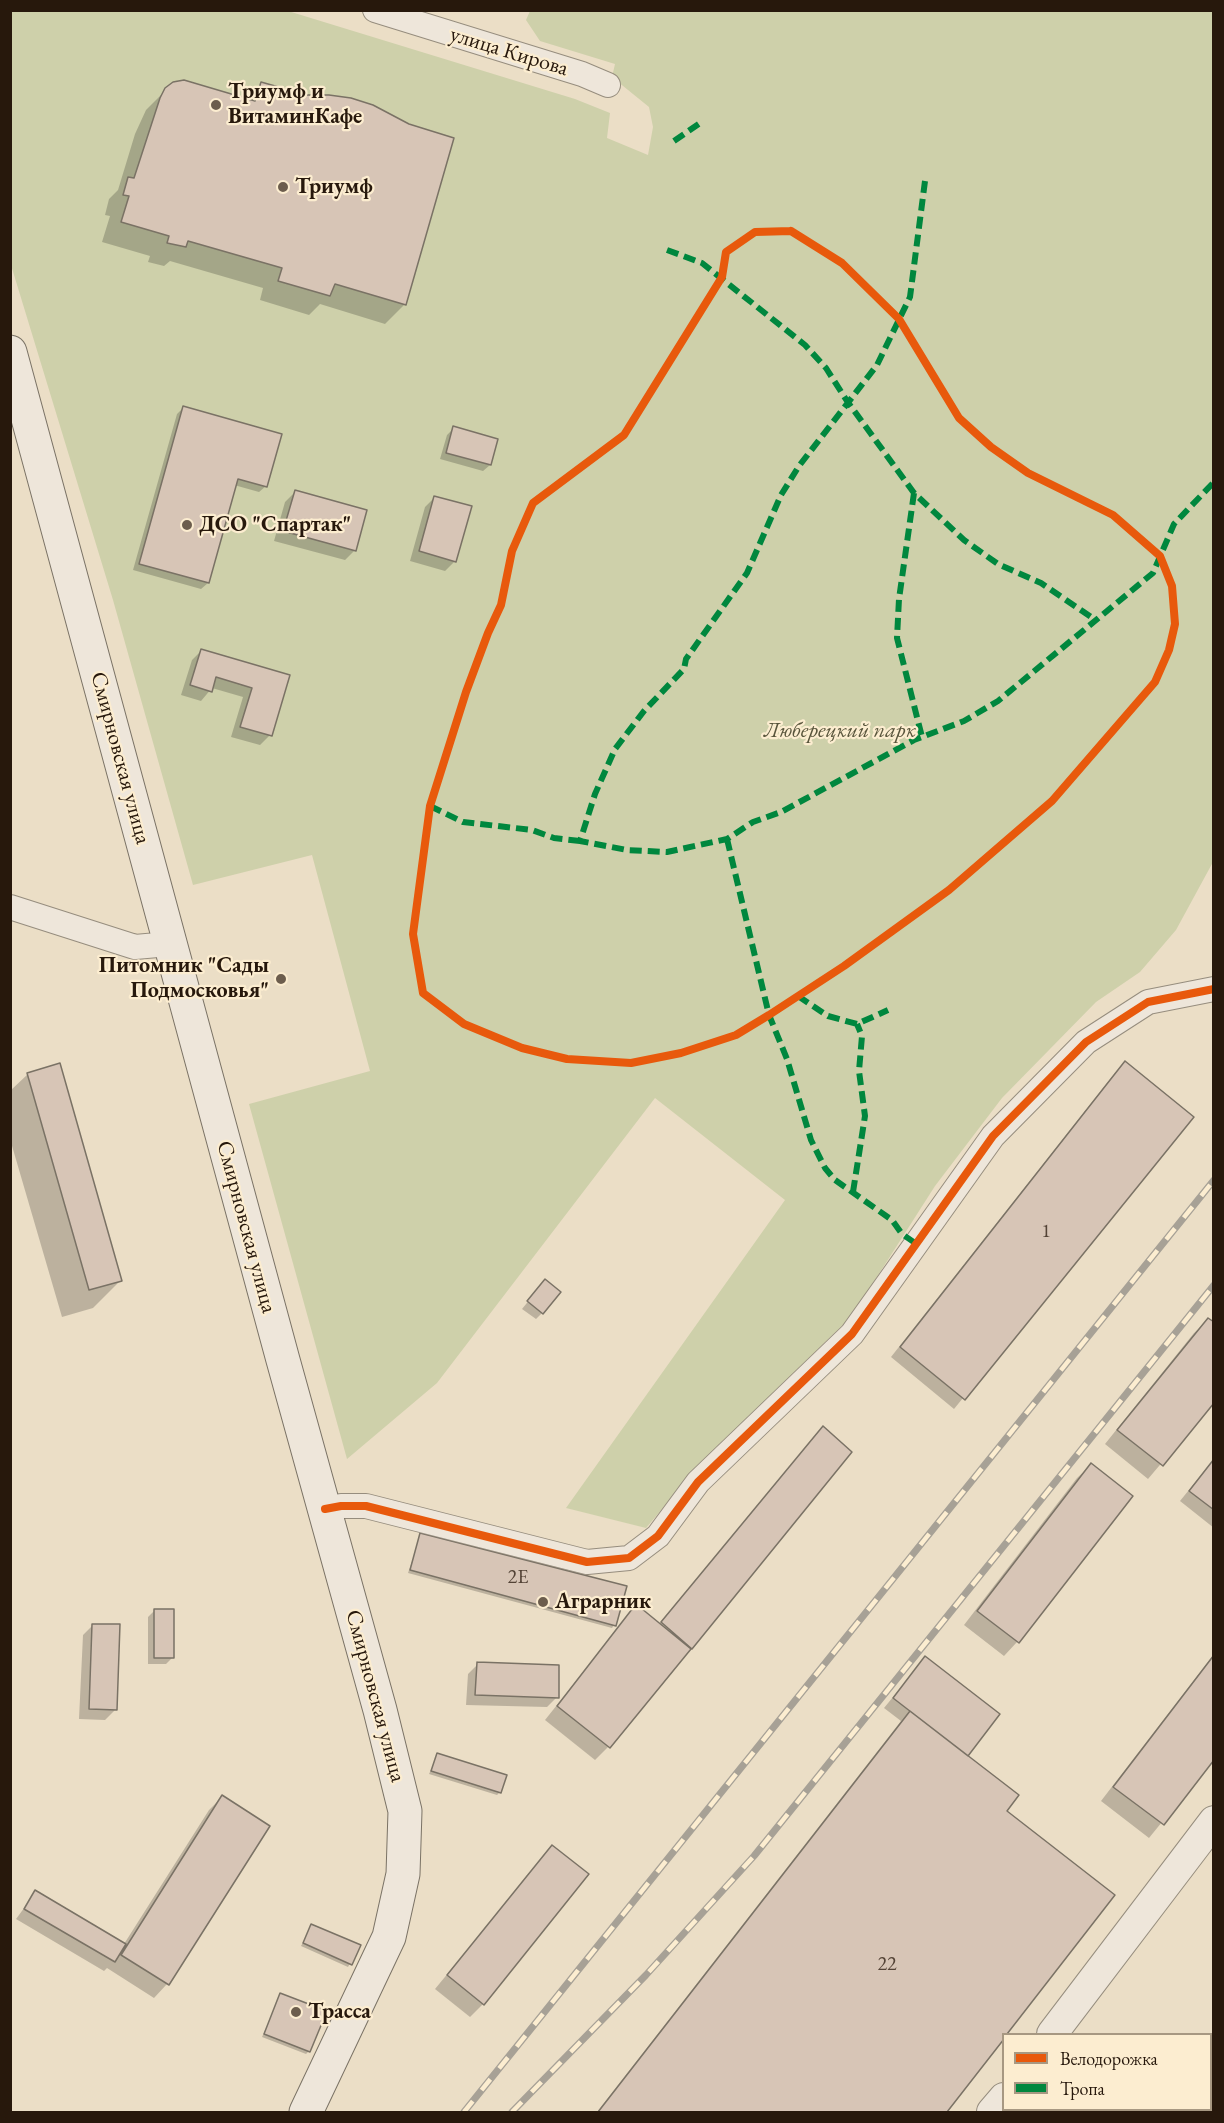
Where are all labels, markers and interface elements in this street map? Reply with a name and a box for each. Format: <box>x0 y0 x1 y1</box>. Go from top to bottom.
street label: улица Кирова <box>447 21 571 83</box>
place label: Триумф и ВитаминКафе <box>228 79 362 130</box>
marker: Триумф и ВитаминКафе <box>209 98 223 112</box>
place label: Триумф <box>295 174 373 200</box>
marker: Триумф <box>276 180 290 194</box>
place label: ДСО "Спартак" <box>199 512 351 538</box>
marker: ДСО "Спартак" <box>180 518 194 532</box>
street label: Смирновская улица <box>84 669 156 847</box>
park label: Люберецкий парк <box>764 718 916 744</box>
place label: Питомник "Сады Подмосковья" <box>99 953 269 1004</box>
marker: Питомник "Сады Подмосковья" <box>274 972 288 986</box>
street label: Смирновская улица <box>210 1138 282 1316</box>
house number: 1 <box>1041 1220 1051 1244</box>
house number: 2Е <box>508 1566 528 1590</box>
place label: Аграрник <box>555 1589 651 1615</box>
marker: Аграрник <box>536 1595 550 1609</box>
street label: Смирновская улица <box>339 1607 411 1785</box>
house number: 22 <box>877 1953 897 1977</box>
place label: Трасса <box>308 1999 371 2025</box>
marker: Трасса <box>289 2005 303 2019</box>
legend <box>1002 2033 1212 2111</box>
text: Велодорожка <box>1060 2047 1158 2070</box>
text: Тропа <box>1060 2077 1105 2100</box>

